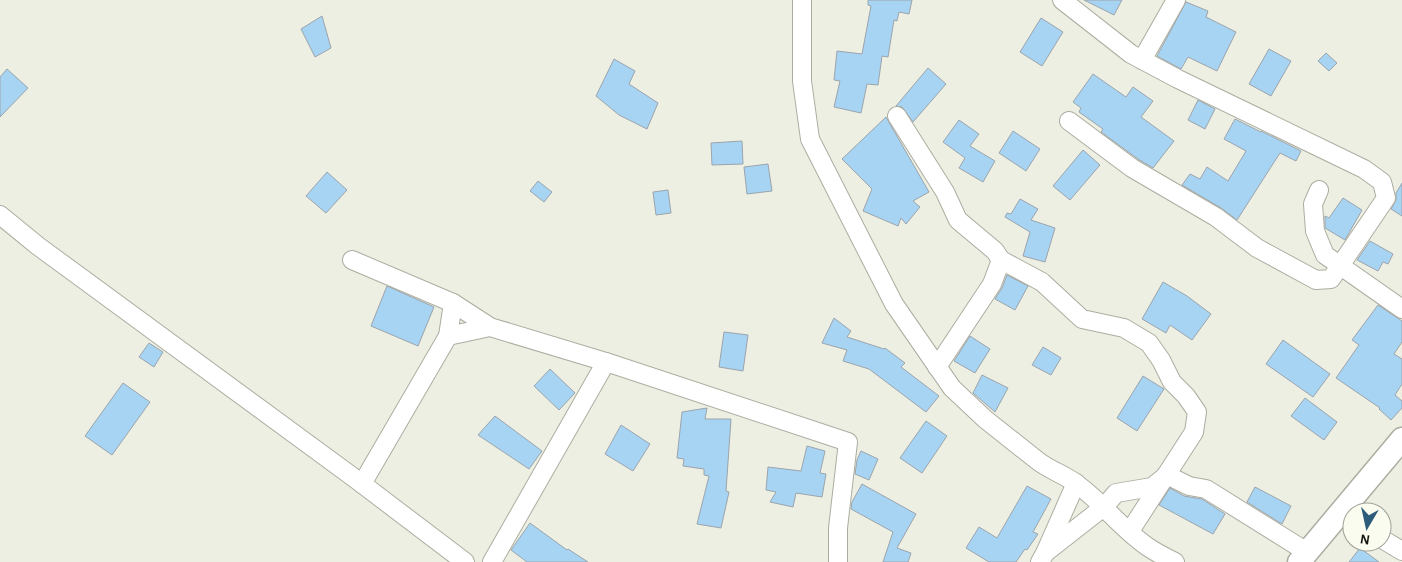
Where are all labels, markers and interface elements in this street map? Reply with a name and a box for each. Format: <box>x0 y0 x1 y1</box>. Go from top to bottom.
north arrow <box>1342 502 1392 552</box>
text: N <box>1359 531 1371 547</box>

